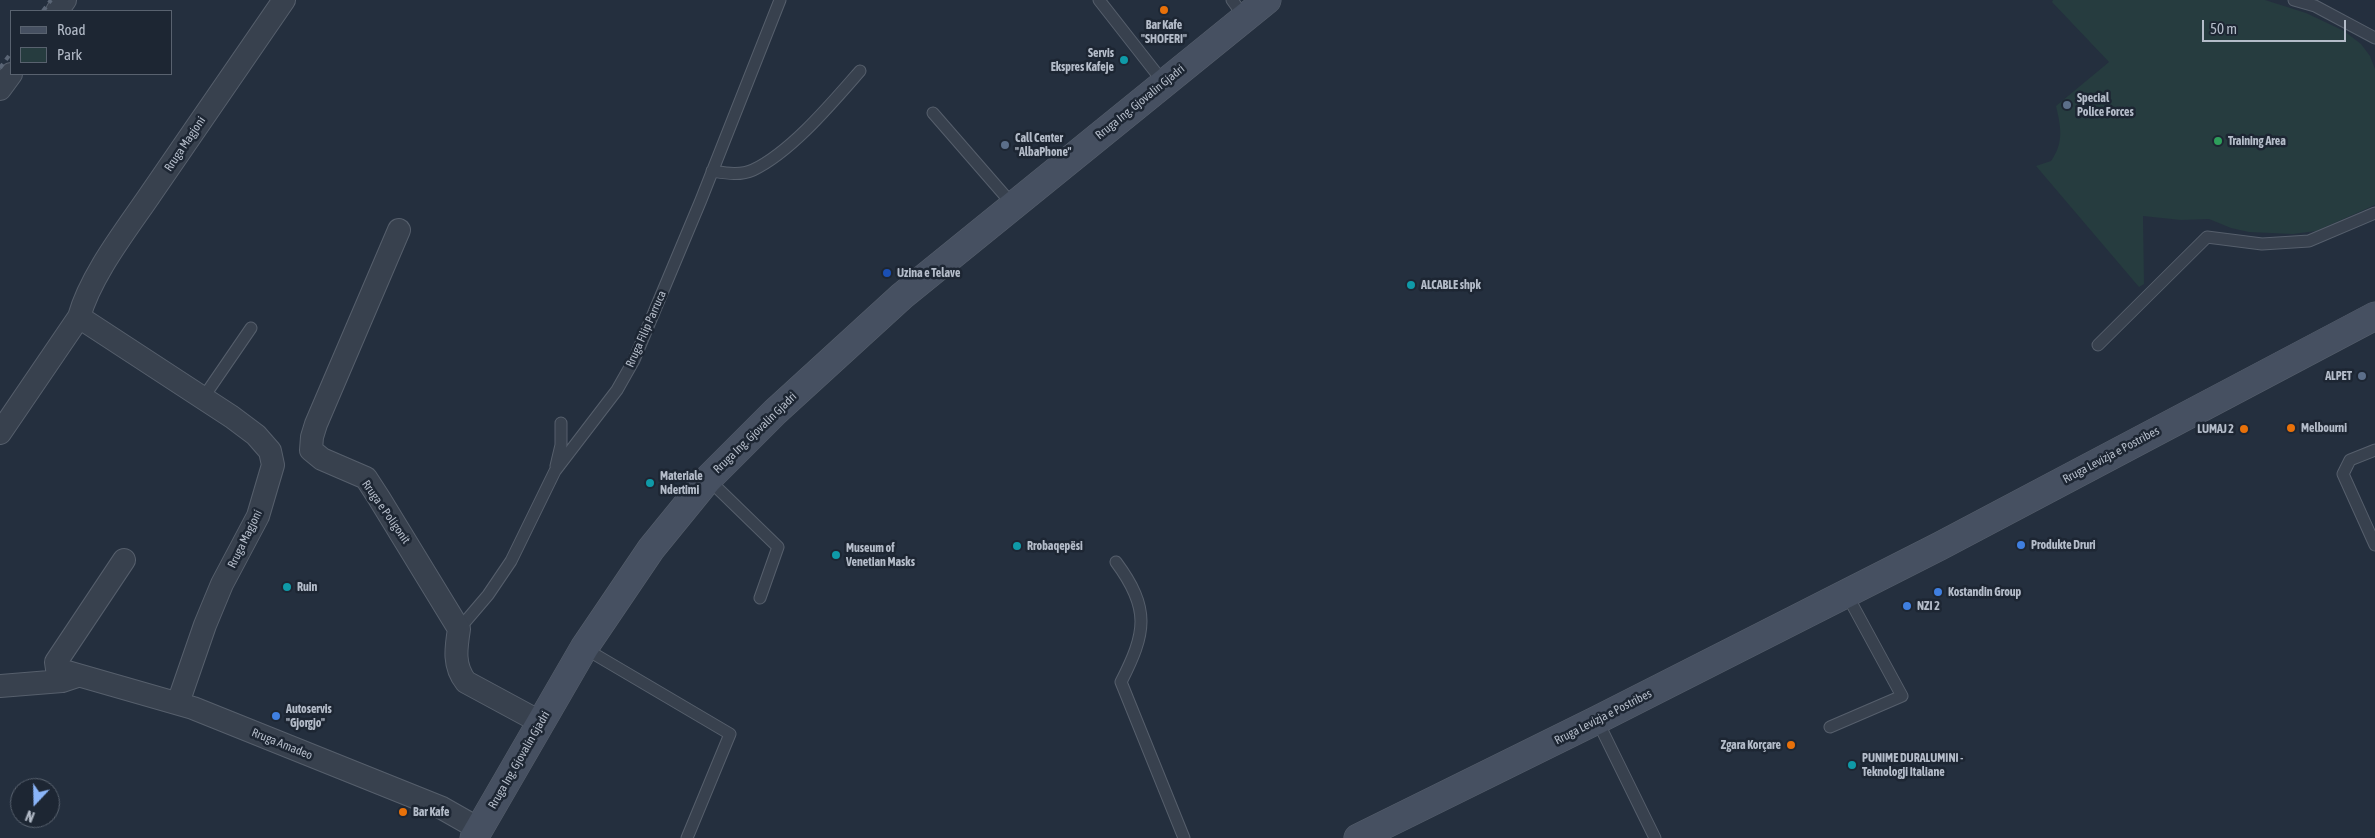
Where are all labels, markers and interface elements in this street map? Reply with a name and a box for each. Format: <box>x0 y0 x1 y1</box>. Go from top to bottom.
marker: Bar Kafe "SHOFERI" <box>1158 4 1170 16</box>
legend <box>10 10 172 75</box>
scale bar <box>2205 10 2349 42</box>
place label: Bar Kafe "SHOFERI" <box>1141 18 1187 46</box>
text: 50 m <box>2210 20 2237 37</box>
text: Road <box>57 21 86 38</box>
text: Park <box>57 46 82 63</box>
place label: Servis Ekspres Kafeje <box>1051 46 1114 74</box>
marker: Servis Ekspres Kafeje <box>1118 54 1130 66</box>
street label: Rruga Ing. Gjovalin Gjadri <box>1093 62 1187 142</box>
place label: Special Police Forces <box>2077 91 2134 119</box>
marker: Special Police Forces <box>2061 99 2073 111</box>
street label: Rruga Magjoni <box>161 114 209 174</box>
place label: Call Center "AlbaPhone" <box>1015 131 1071 159</box>
place label: Training Area <box>2228 134 2286 148</box>
marker: Training Area <box>2212 135 2224 147</box>
marker: Call Center "AlbaPhone" <box>999 139 1011 151</box>
place label: Uzina e Telave <box>897 266 960 280</box>
marker: Uzina e Telave <box>881 267 893 279</box>
place label: ALCABLE shpk <box>1421 278 1481 292</box>
marker: ALCABLE shpk <box>1405 279 1417 291</box>
street label: Rruga Filip Parruca <box>623 288 669 370</box>
place label: ALPET <box>2325 369 2352 383</box>
marker: ALPET <box>2356 370 2368 382</box>
street label: Rruga Ing. Gjovalin Gjadri <box>710 389 800 477</box>
place label: Melbourni <box>2301 421 2347 435</box>
place label: LUMAJ 2 <box>2197 422 2234 436</box>
marker: Melbourni <box>2285 422 2297 434</box>
street label: Rruga Levizja e Postribes <box>2060 423 2162 487</box>
marker: LUMAJ 2 <box>2238 423 2250 435</box>
place label: Materiale Ndertimi <box>660 469 703 497</box>
street label: Rruga e Poligonit <box>359 477 413 547</box>
marker: Materiale Ndertimi <box>644 477 656 489</box>
street label: Rruga Magjoni <box>225 507 265 571</box>
place label: Produkte Druri <box>2031 538 2096 552</box>
place label: Rrobaqepësi <box>1027 539 1083 553</box>
marker: Produkte Druri <box>2015 539 2027 551</box>
marker: Rrobaqepësi <box>1011 540 1023 552</box>
place label: Museum of Venetian Masks <box>846 541 915 569</box>
marker: Museum of Venetian Masks <box>830 549 842 561</box>
place label: Ruin <box>297 580 317 594</box>
marker: Ruin <box>281 581 293 593</box>
place label: Kostandin Group <box>1948 585 2021 599</box>
marker: Kostandin Group <box>1932 586 1944 598</box>
place label: NZI 2 <box>1917 599 1940 613</box>
marker: NZI 2 <box>1901 600 1913 612</box>
street label: Rruga Levizja e Postribes <box>1552 686 1654 748</box>
place label: Autoservis "Gjorgjo" <box>286 702 332 730</box>
street label: Rruga Ing. Gjovalin Gjadri <box>485 709 553 811</box>
marker: Autoservis "Gjorgjo" <box>270 710 282 722</box>
street label: Rruga Amadeo <box>249 725 315 763</box>
place label: Zgara Korçare <box>1721 738 1781 752</box>
marker: Zgara Korçare <box>1785 739 1797 751</box>
place label: PUNIME DURALUMINI - Teknologji Italiane <box>1862 751 1963 779</box>
marker: PUNIME DURALUMINI - Teknologji Italiane <box>1846 759 1858 771</box>
north arrow <box>10 778 60 828</box>
place label: Bar Kafe <box>413 805 449 819</box>
marker: Bar Kafe <box>397 806 409 818</box>
text: N <box>23 807 37 825</box>

